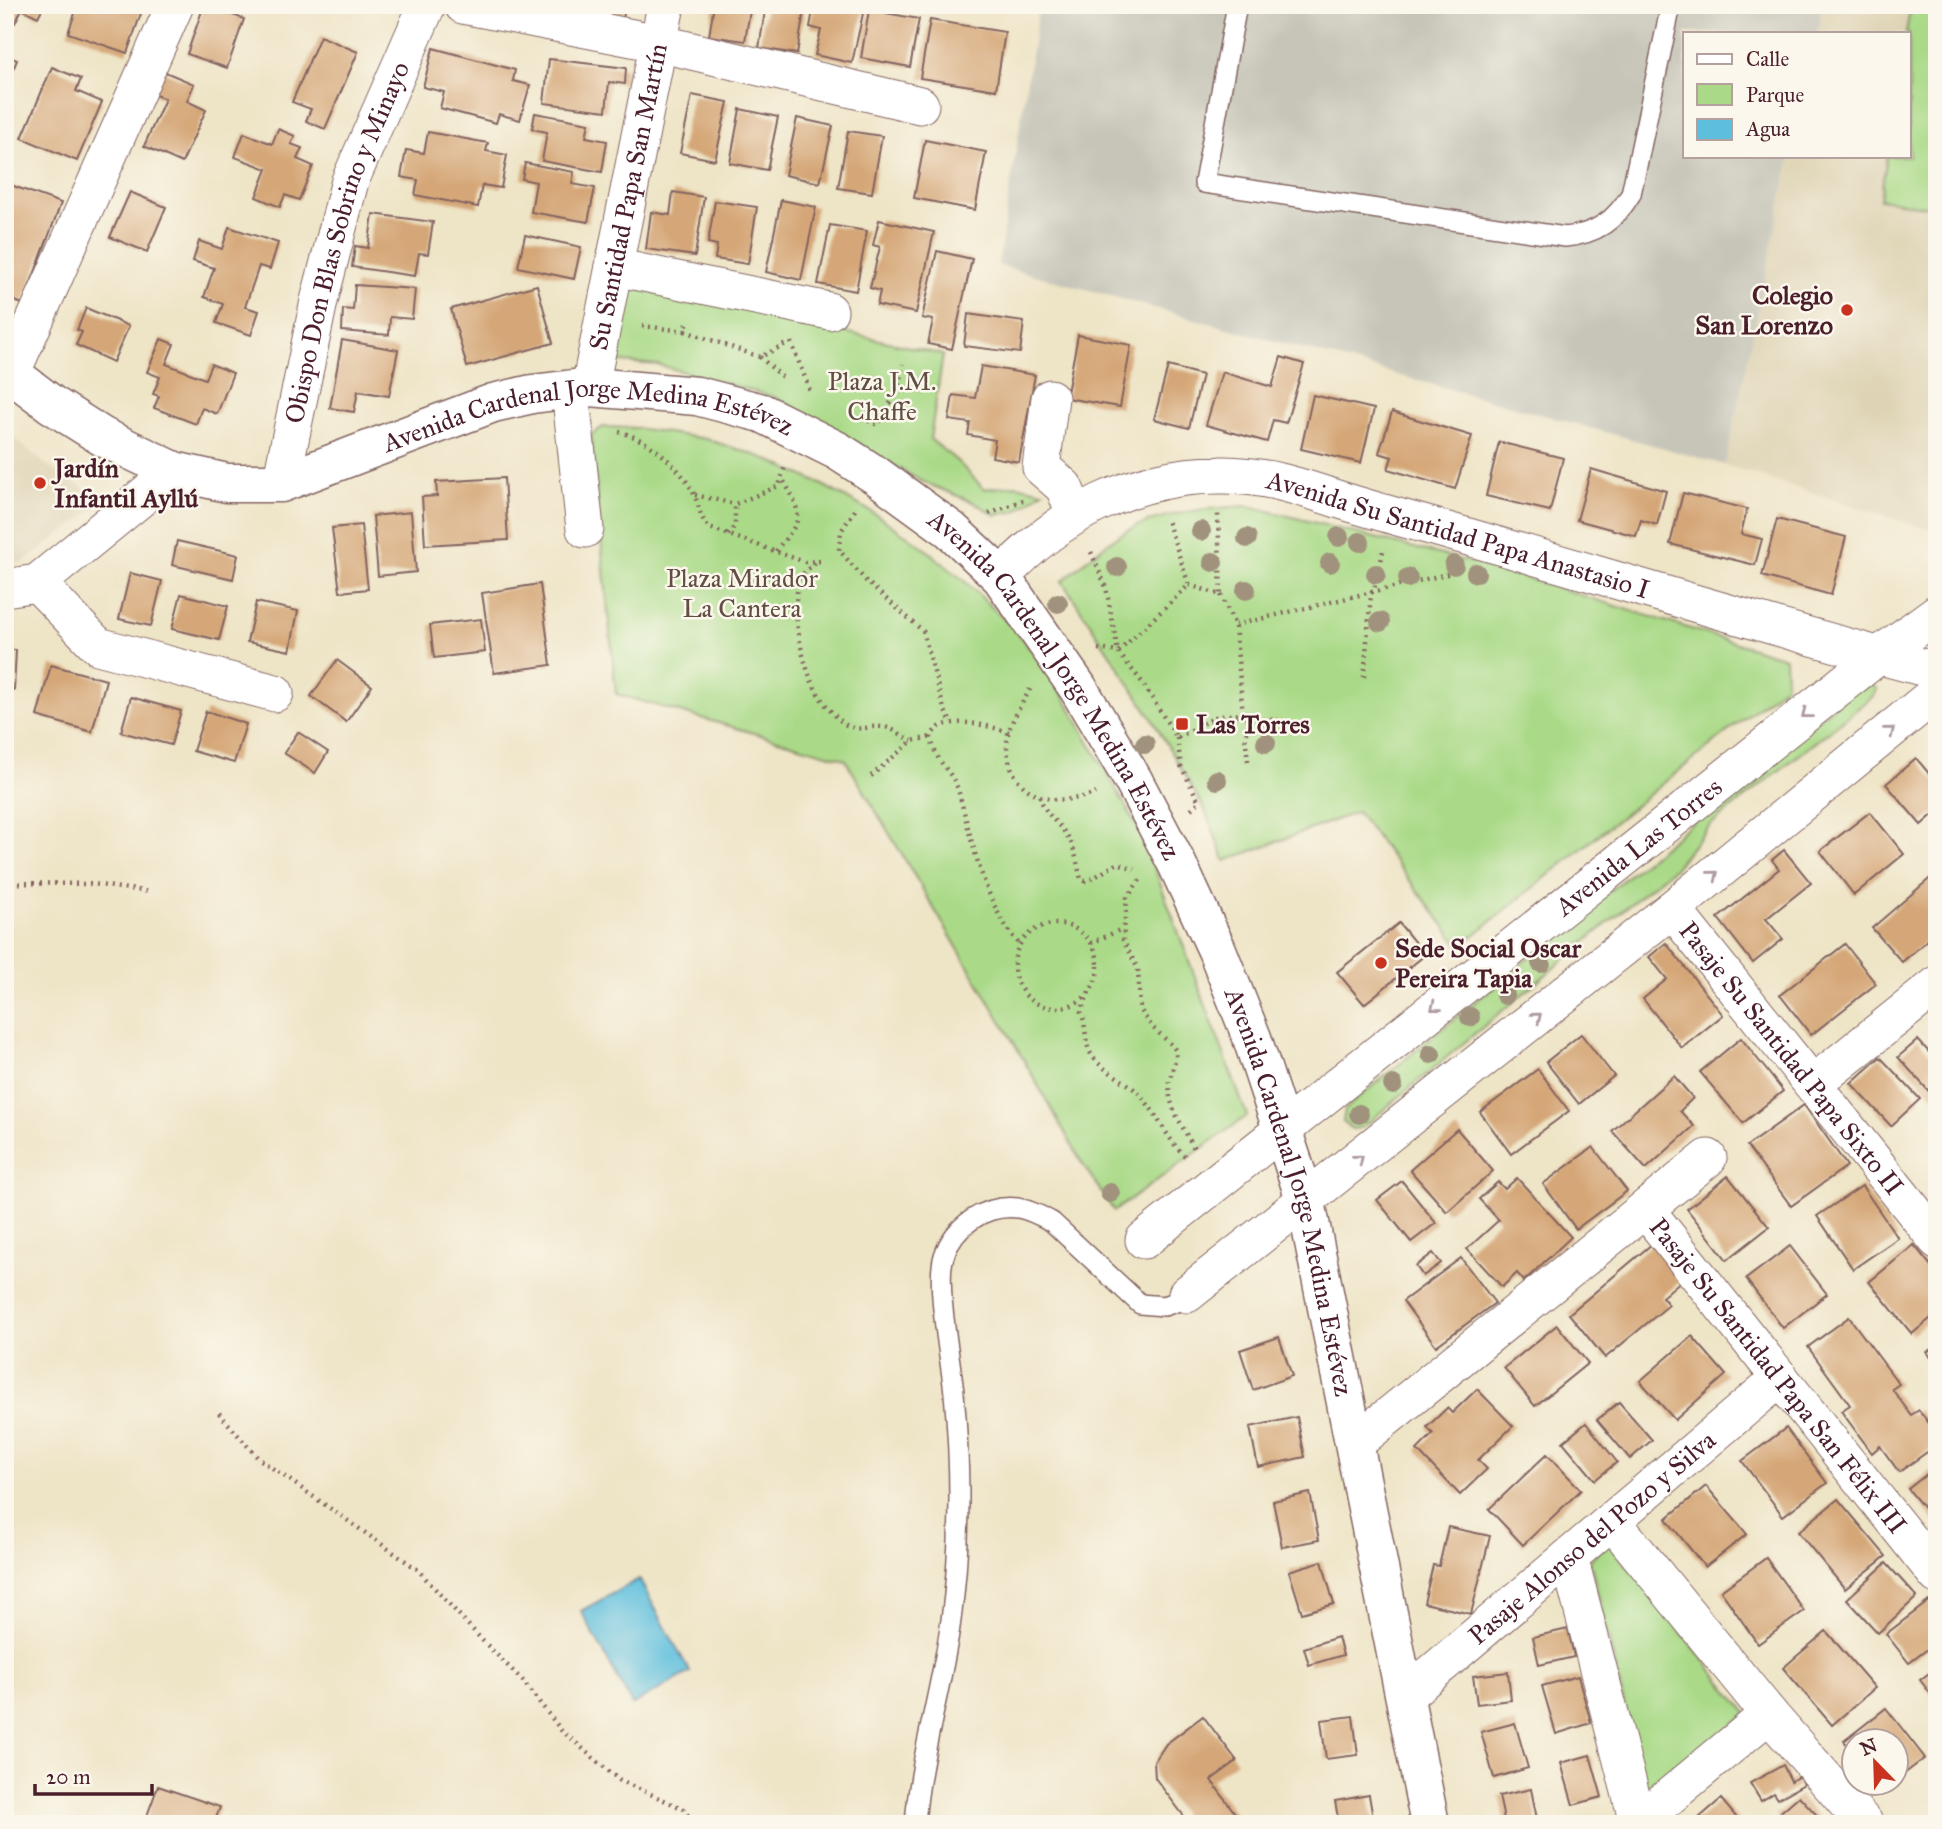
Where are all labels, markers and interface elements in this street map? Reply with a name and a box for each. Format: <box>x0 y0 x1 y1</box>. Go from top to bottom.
legend <box>1683 32 1910 158</box>
street label: Su Santidad Papa San Martín <box>582 41 674 353</box>
text: Calle <box>1746 46 1789 72</box>
street label: Obispo Don Blas Sobrino y Minayo <box>278 57 416 426</box>
text: Parque <box>1746 82 1805 108</box>
text: Agua <box>1745 116 1790 142</box>
place label: Colegio San Lorenzo <box>1695 279 1833 341</box>
marker: Colegio San Lorenzo <box>1839 302 1855 318</box>
park label: Plaza J.M. Chaffe <box>828 365 936 427</box>
text: Avenida Cardenal Jorge Medina Estévez <box>377 371 799 459</box>
street label: Avenida Cardenal Jorge Medina Estévez <box>376 418 800 464</box>
place label: Jardín Infantil Ayllú <box>51 452 198 514</box>
street label: Avenida Su Santidad Papa Anastasio I <box>1263 463 1653 605</box>
marker: Jardín Infantil Ayllú <box>32 475 48 491</box>
street label: Avenida Cardenal Jorge Medina Estévez <box>921 502 1188 865</box>
park label: Plaza Mirador La Cantera <box>666 562 818 624</box>
one-way arrow <box>1801 705 1813 718</box>
place label: Las Torres <box>1196 708 1310 740</box>
marker: Las Torres <box>1174 716 1190 732</box>
one-way arrow <box>1883 726 1895 739</box>
street label: Avenida Las Torres <box>1548 770 1728 923</box>
one-way arrow <box>1707 870 1719 883</box>
street label: Pasaje Su Santidad Papa Sixto II <box>1672 915 1910 1201</box>
place label: Sede Social Oscar Pereira Tapia <box>1395 932 1583 994</box>
marker: Sede Social Oscar Pereira Tapia <box>1373 955 1389 971</box>
street label: Avenida Cardenal Jorge Medina Estévez <box>1217 982 1360 1399</box>
one-way arrow <box>1431 999 1443 1012</box>
one-way arrow <box>1528 1013 1541 1025</box>
one-way arrow <box>1352 1155 1364 1168</box>
street label: Pasaje Su Santidad Papa San Félix III <box>1643 1211 1914 1540</box>
street label: Pasaje Alonso del Pozo y Silva <box>1462 1424 1722 1651</box>
north arrow <box>1840 1728 1910 1798</box>
text: N <box>1857 1733 1880 1761</box>
scale bar <box>35 1752 152 1796</box>
text: 20 m <box>46 1764 91 1790</box>

